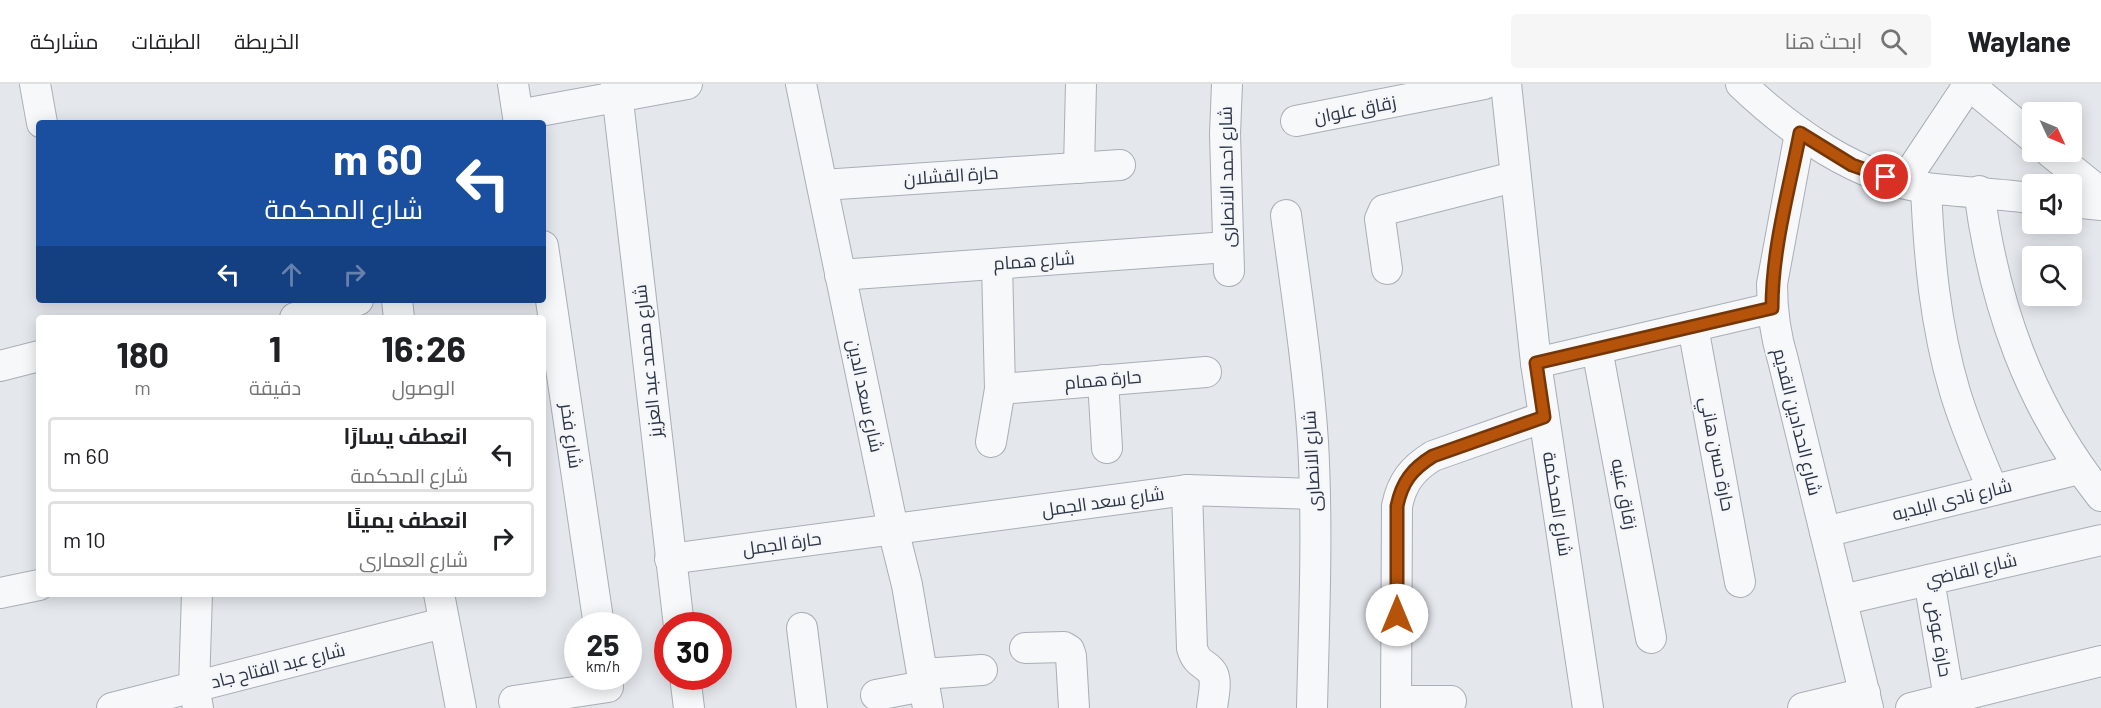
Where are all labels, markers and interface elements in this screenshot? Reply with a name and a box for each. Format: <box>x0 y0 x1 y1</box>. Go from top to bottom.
search box <box>1511 14 1931 68</box>
text: Waylane <box>1967 24 2071 58</box>
icon: search <box>1877 25 1910 58</box>
text: ابحث هنا <box>1785 27 1862 53</box>
text: مشاركة <box>30 28 99 53</box>
text: الطبقات <box>132 28 201 53</box>
text: الخريطة <box>234 28 300 53</box>
street label: زقاق علوان <box>1312 90 1398 130</box>
north arrow <box>2022 102 2082 162</box>
map controls <box>2022 102 2082 306</box>
street label: شارع احمد الانصارى <box>1214 106 1240 248</box>
text: 60 m <box>333 133 423 183</box>
icon: left <box>444 144 522 222</box>
pin <box>1860 151 1911 202</box>
icon: arrive <box>1869 160 1902 193</box>
street label: حارة القشلان <box>903 161 999 190</box>
button: sound <box>2022 174 2082 234</box>
text: شارع المحكمة <box>265 192 423 224</box>
street label: شارع همام <box>992 246 1076 276</box>
button: search <box>2022 246 2082 306</box>
icon: left <box>212 258 245 291</box>
icon: ahead <box>275 258 308 291</box>
icon: right <box>338 258 371 291</box>
street label: شارع محمد عبد العزيز <box>628 283 668 440</box>
text: 1 <box>269 326 281 369</box>
text: 16:26 <box>381 326 466 369</box>
text: 180 <box>116 332 169 375</box>
street label: شارع سعد الدين <box>841 337 889 455</box>
street label: شارع الحدادين القديم <box>1767 346 1827 498</box>
street label: حارة همام <box>1063 365 1143 395</box>
text: m <box>134 375 151 399</box>
text: دقيقة <box>249 375 301 399</box>
text: الوصول <box>392 375 455 399</box>
street label: حارة حسن هاني <box>1692 395 1740 514</box>
street label: شارع فخر <box>554 401 587 470</box>
street label: شارع الانصارى <box>1297 410 1327 512</box>
text: انعطف يسارًا <box>344 422 468 448</box>
icon: left <box>486 438 519 471</box>
text: 60 m <box>63 442 109 468</box>
street label: شارع المحكمة <box>1537 450 1577 558</box>
street label: زقاق عنيه <box>1605 456 1643 532</box>
text: شارع المحكمة <box>351 463 468 487</box>
street label: شارع نادى البلديه <box>1890 474 2014 526</box>
street label: شارع سعد الجمل <box>1040 482 1166 522</box>
text: انعطف يمينًا <box>346 506 468 532</box>
icon: right <box>486 522 519 555</box>
text: 10 m <box>63 526 106 552</box>
street label: حارة الجمل <box>741 527 823 560</box>
text: شارع العمارى <box>359 547 468 571</box>
street label: شارع القاضي <box>1923 548 2020 593</box>
position arrow <box>1365 583 1429 647</box>
street label: حارة عوض <box>1922 599 1957 679</box>
speed limit sign: 30 <box>654 612 732 690</box>
text: 25 <box>587 626 619 662</box>
street label: شارع عبد الفتاح جاد <box>208 638 348 694</box>
text: km/h <box>586 657 620 675</box>

